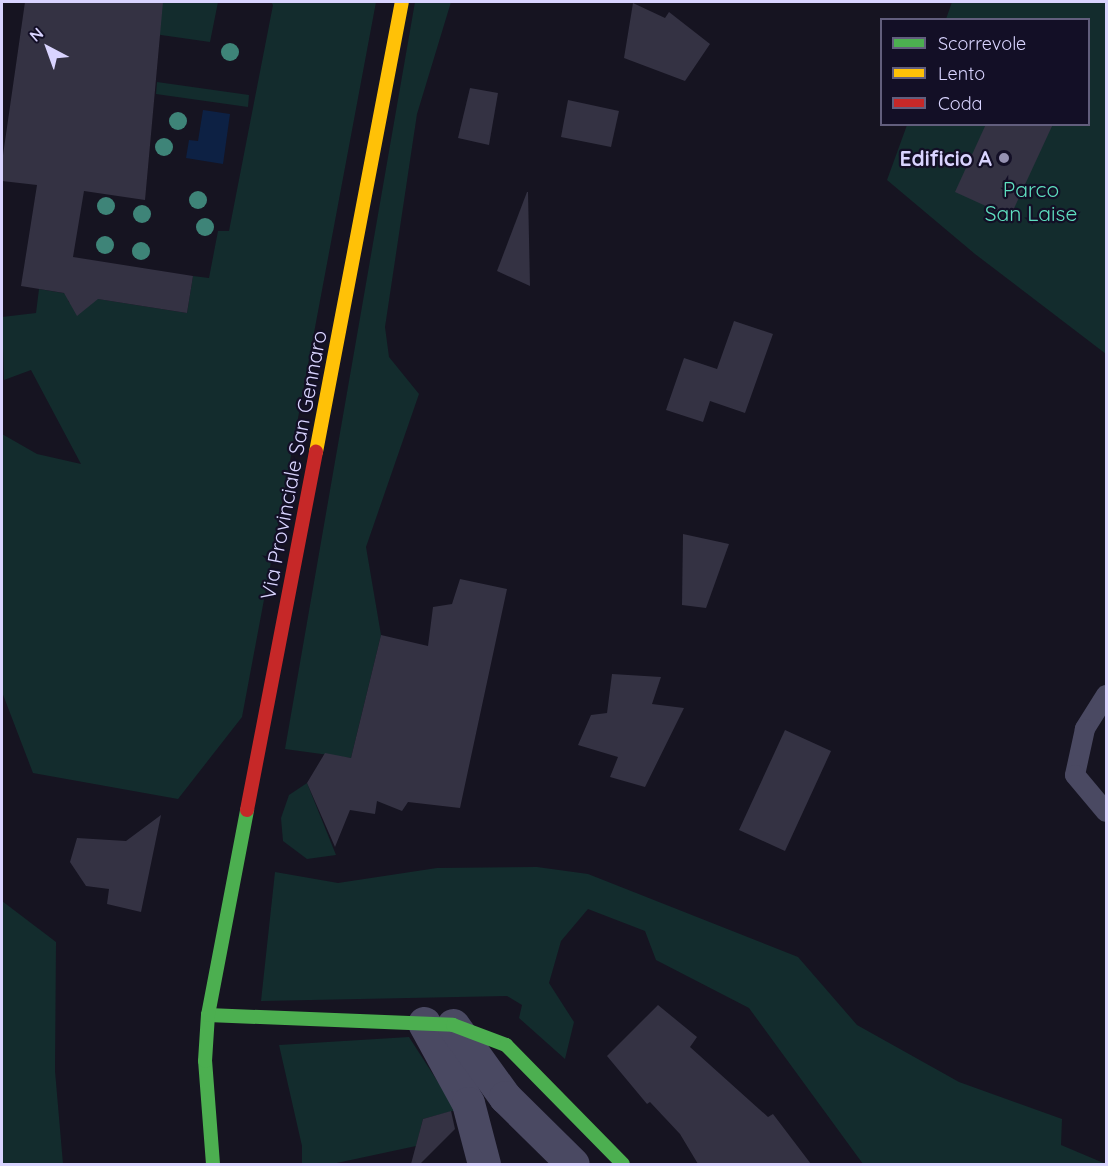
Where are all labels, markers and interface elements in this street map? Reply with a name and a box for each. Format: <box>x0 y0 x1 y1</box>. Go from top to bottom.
north arrow <box>18 18 78 78</box>
legend <box>880 18 1090 126</box>
text: N <box>25 23 47 46</box>
text: Scorrevole <box>938 32 1026 55</box>
text: Lento <box>938 62 985 85</box>
text: Coda <box>938 92 982 115</box>
place label: Edificio A <box>900 145 992 171</box>
marker: Edificio A <box>997 151 1011 165</box>
park label: Parco San Laise <box>985 176 1077 226</box>
street label: Via Provinciale San Gennaro <box>255 328 331 602</box>

